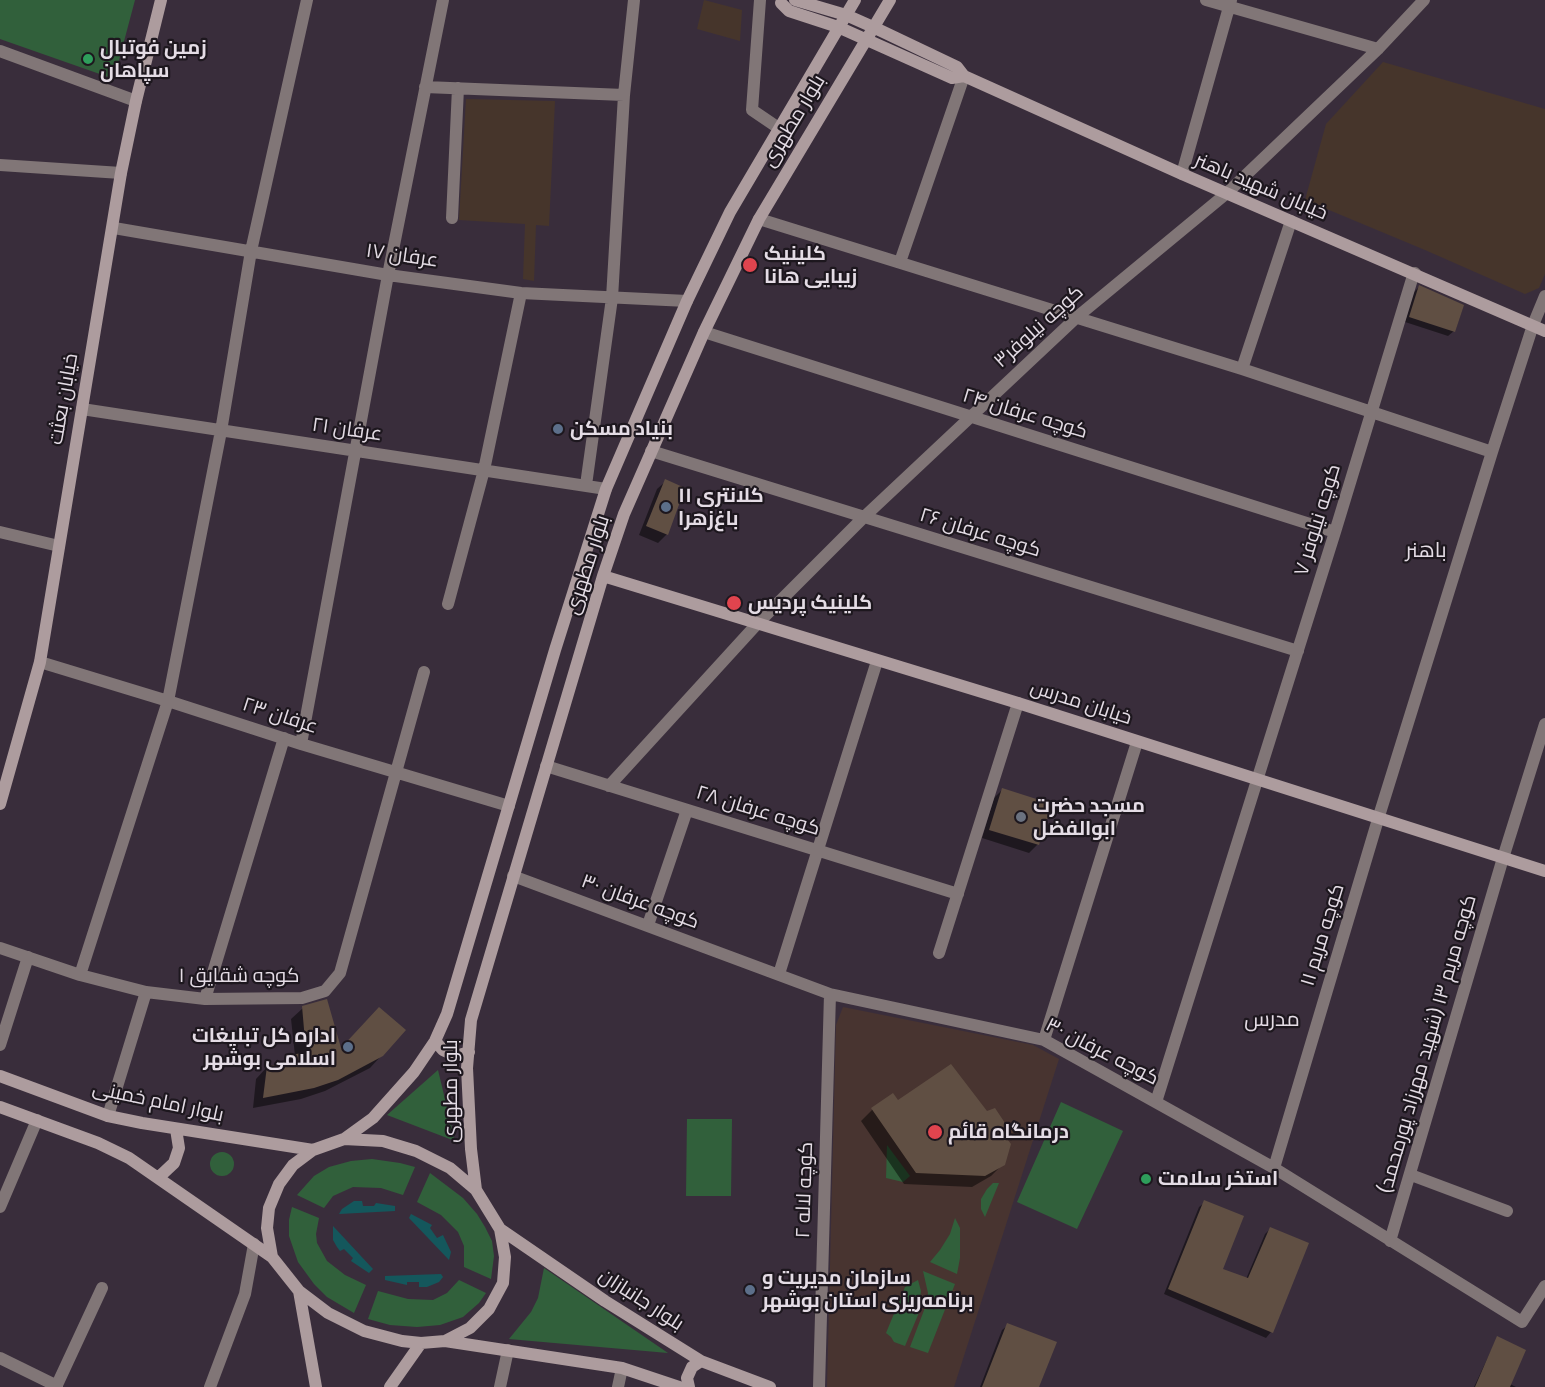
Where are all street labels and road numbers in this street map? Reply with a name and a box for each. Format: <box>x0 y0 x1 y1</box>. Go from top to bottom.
street label: بلوار مطهری <box>757 71 831 171</box>
street label: خیابان شهید باهنر <box>1191 148 1331 226</box>
street label: عرفان ۱۷ <box>364 239 440 273</box>
street label: کوچه نیلوفر۳ <box>989 281 1089 373</box>
street label: خیابان بعثت <box>44 351 84 447</box>
street label: کوچه عرفان ۲۴ <box>960 384 1090 444</box>
street label: عرفان ۲۱ <box>310 413 384 447</box>
street label: کوچه نیلوفر ۷ <box>1290 461 1346 579</box>
street label: کوچه عرفان ۲۶ <box>917 503 1043 563</box>
street label: بلوار مطهری <box>561 512 615 618</box>
street label: خیابان مدرس <box>1027 675 1135 731</box>
street label: عرفان ۲۳ <box>239 693 321 739</box>
street label: کوچه عرفان ۲۸ <box>693 781 823 841</box>
street label: کوچه عرفان ۳۰ <box>578 870 702 934</box>
street label: کوچه مریم ۱۱ <box>1296 881 1350 989</box>
street label: کوچه مریم ۱۳ (شهید مهرزاد پورمحمد) <box>1374 892 1482 1196</box>
street label: کوچه شقایق ۱ <box>179 964 299 988</box>
street label: کوچه عرفان ۳۰ <box>1041 1013 1163 1091</box>
street label: بلوار مطهری <box>439 1039 463 1143</box>
street label: بلوار امام خمینی <box>90 1076 226 1128</box>
street label: کوچه لاله ۲ <box>791 1141 819 1239</box>
street label: بلوار جانبازان <box>594 1264 688 1336</box>

